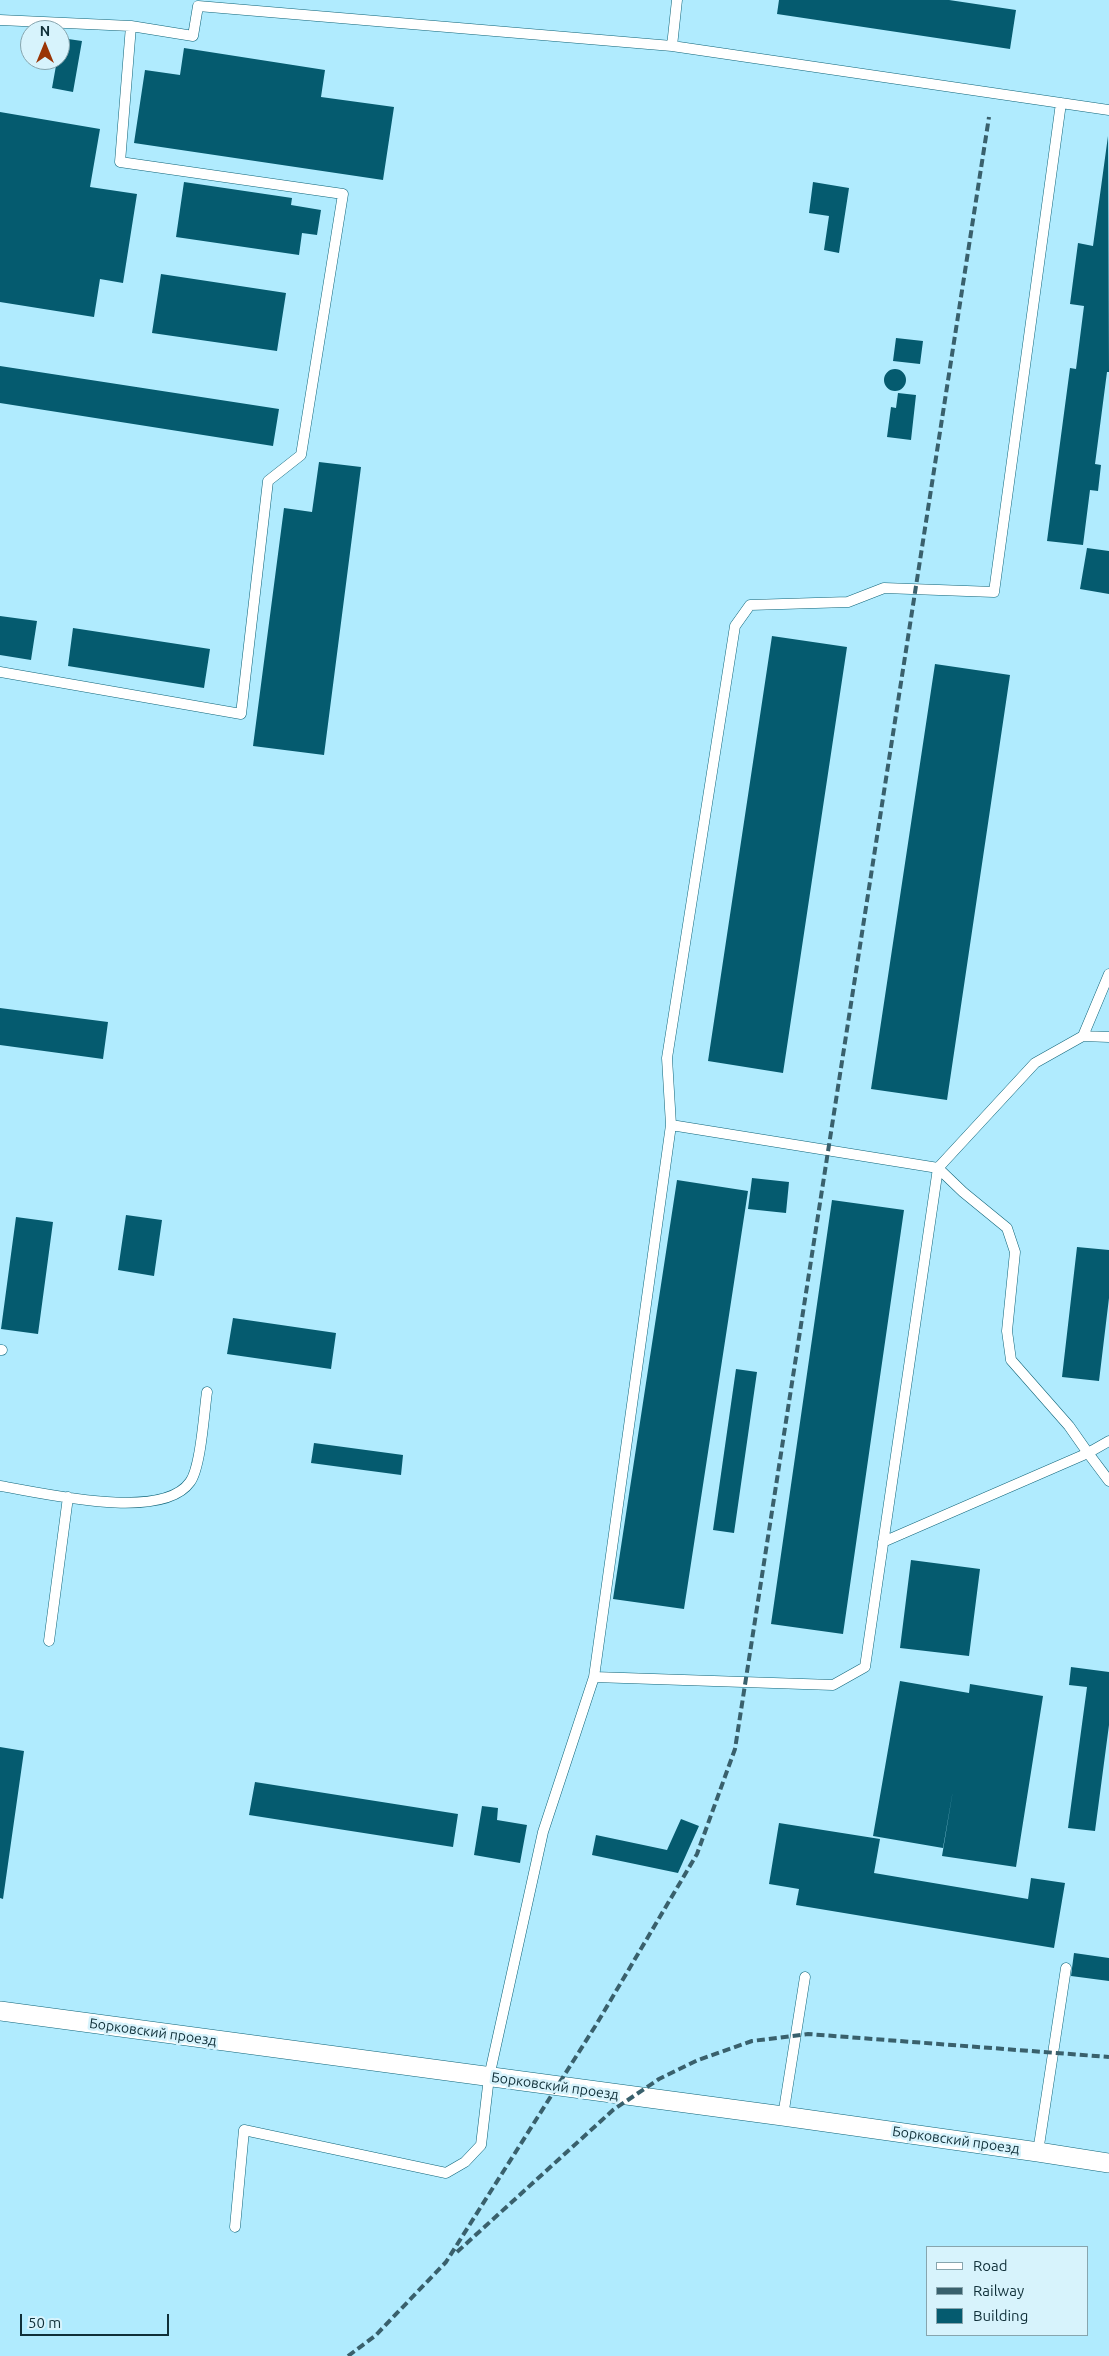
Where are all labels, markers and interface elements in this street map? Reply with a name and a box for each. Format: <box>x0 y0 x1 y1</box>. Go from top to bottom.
north arrow <box>20 20 70 70</box>
text: N <box>40 23 50 39</box>
street label: Борковский проезд <box>88 2015 218 2049</box>
street label: Борковский проезд <box>490 2069 620 2103</box>
street label: Борковский проезд <box>891 2123 1021 2157</box>
legend <box>926 2246 1089 2336</box>
text: Road <box>973 2257 1008 2274</box>
text: Railway <box>973 2282 1024 2299</box>
scale bar <box>22 2304 171 2336</box>
text: Building <box>973 2307 1028 2324</box>
text: 50 m <box>28 2314 61 2331</box>

